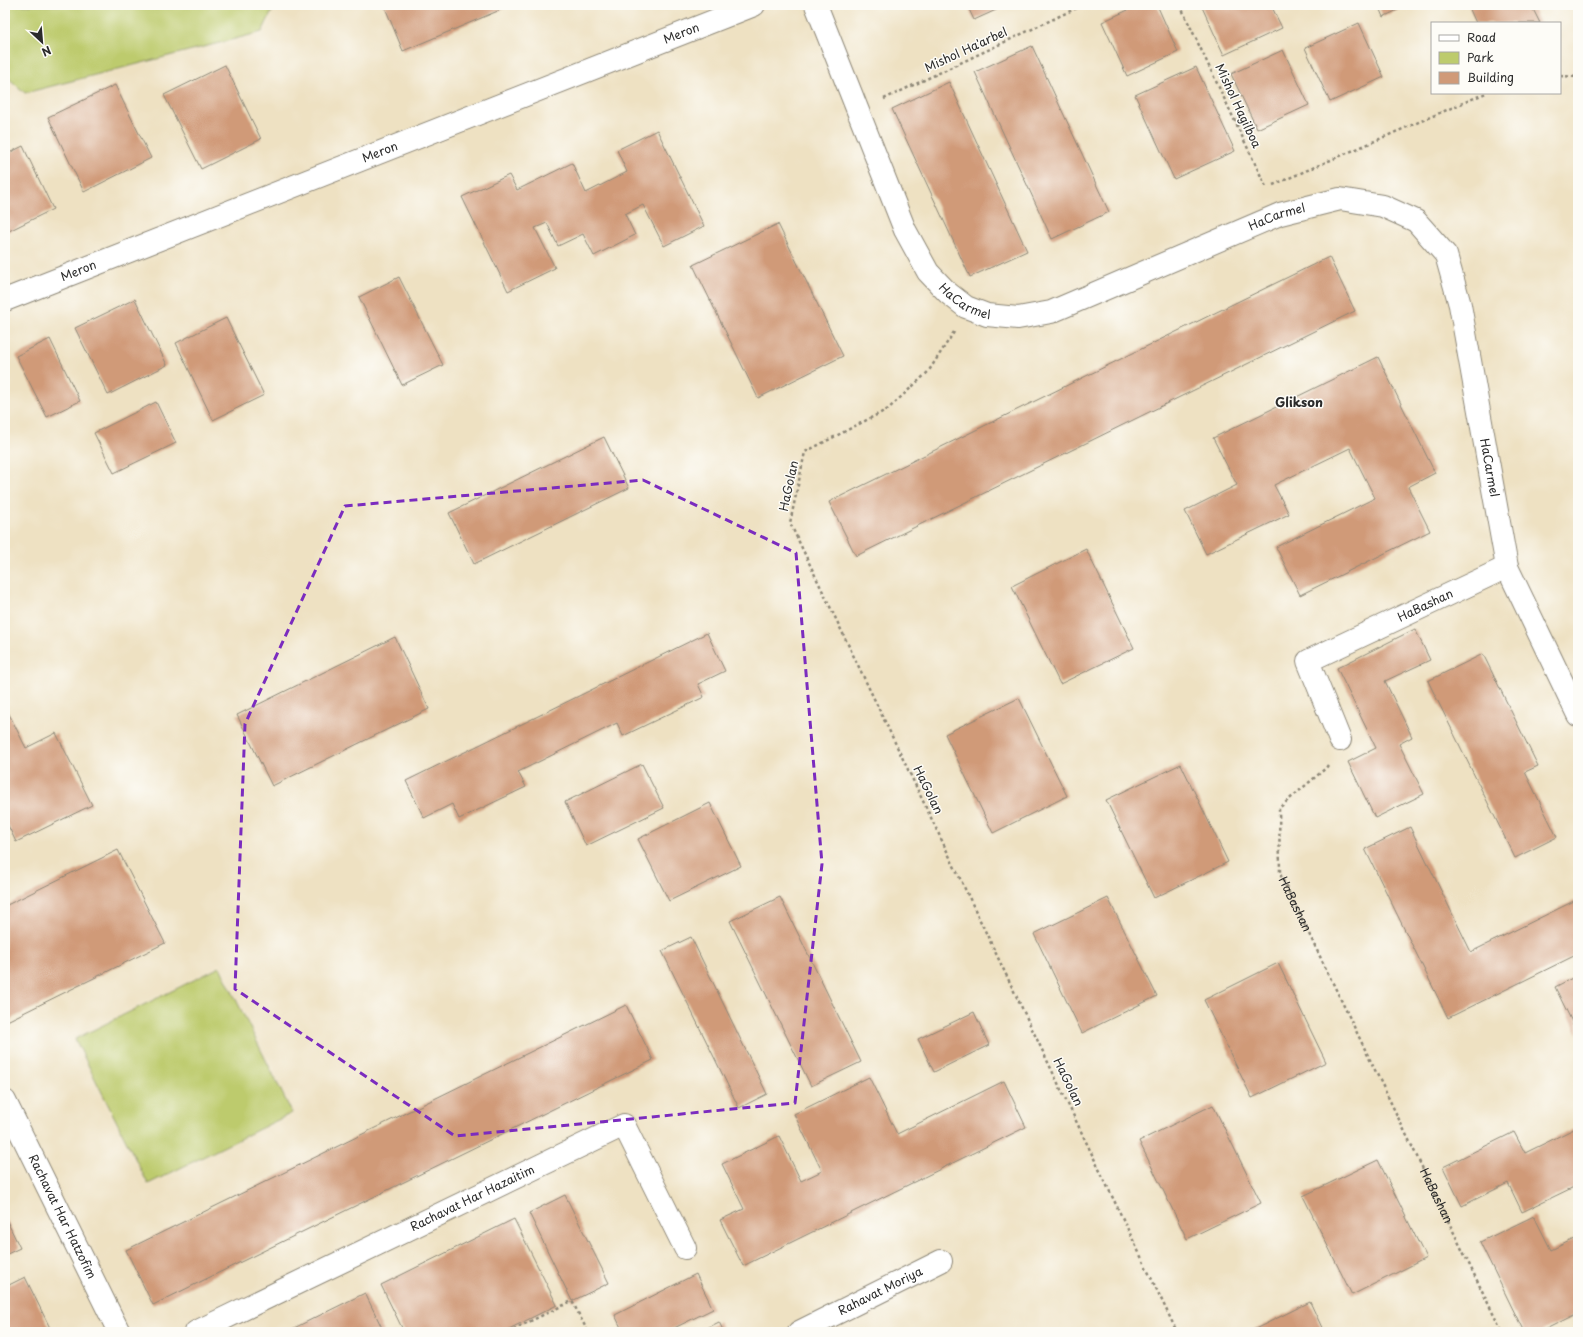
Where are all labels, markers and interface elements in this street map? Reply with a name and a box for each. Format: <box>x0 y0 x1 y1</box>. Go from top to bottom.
street label: Meron <box>660 17 702 48</box>
north arrow <box>22 22 62 62</box>
street label: Mishol Ha'arbel <box>921 22 1010 76</box>
legend <box>1431 22 1561 94</box>
text: Road <box>1467 28 1496 46</box>
text: N <box>39 42 54 61</box>
text: Park <box>1467 48 1494 66</box>
street label: Mishol Hagilboa <box>1211 60 1267 151</box>
text: Building <box>1467 68 1514 86</box>
street label: Meron <box>359 136 400 167</box>
street label: HaCarmel <box>1245 198 1307 235</box>
street label: Meron <box>58 255 99 285</box>
street label: HaCarmel <box>935 279 991 323</box>
district label: Glikson <box>1275 392 1323 411</box>
street label: HaCarmel <box>1476 437 1504 498</box>
street label: HaGolan <box>774 459 802 513</box>
street label: HaBashan <box>1394 584 1456 626</box>
street label: HaGolan <box>910 762 948 817</box>
street label: HaBashan <box>1275 873 1317 935</box>
street label: HaGolan <box>1050 1054 1088 1109</box>
street label: Rachavat Har Hatzofim <box>25 1151 101 1282</box>
street label: Rachavat Har Hazaitim <box>407 1160 537 1235</box>
street label: HaBashan <box>1416 1165 1458 1226</box>
street label: Rahavat Moriya <box>835 1262 926 1319</box>

